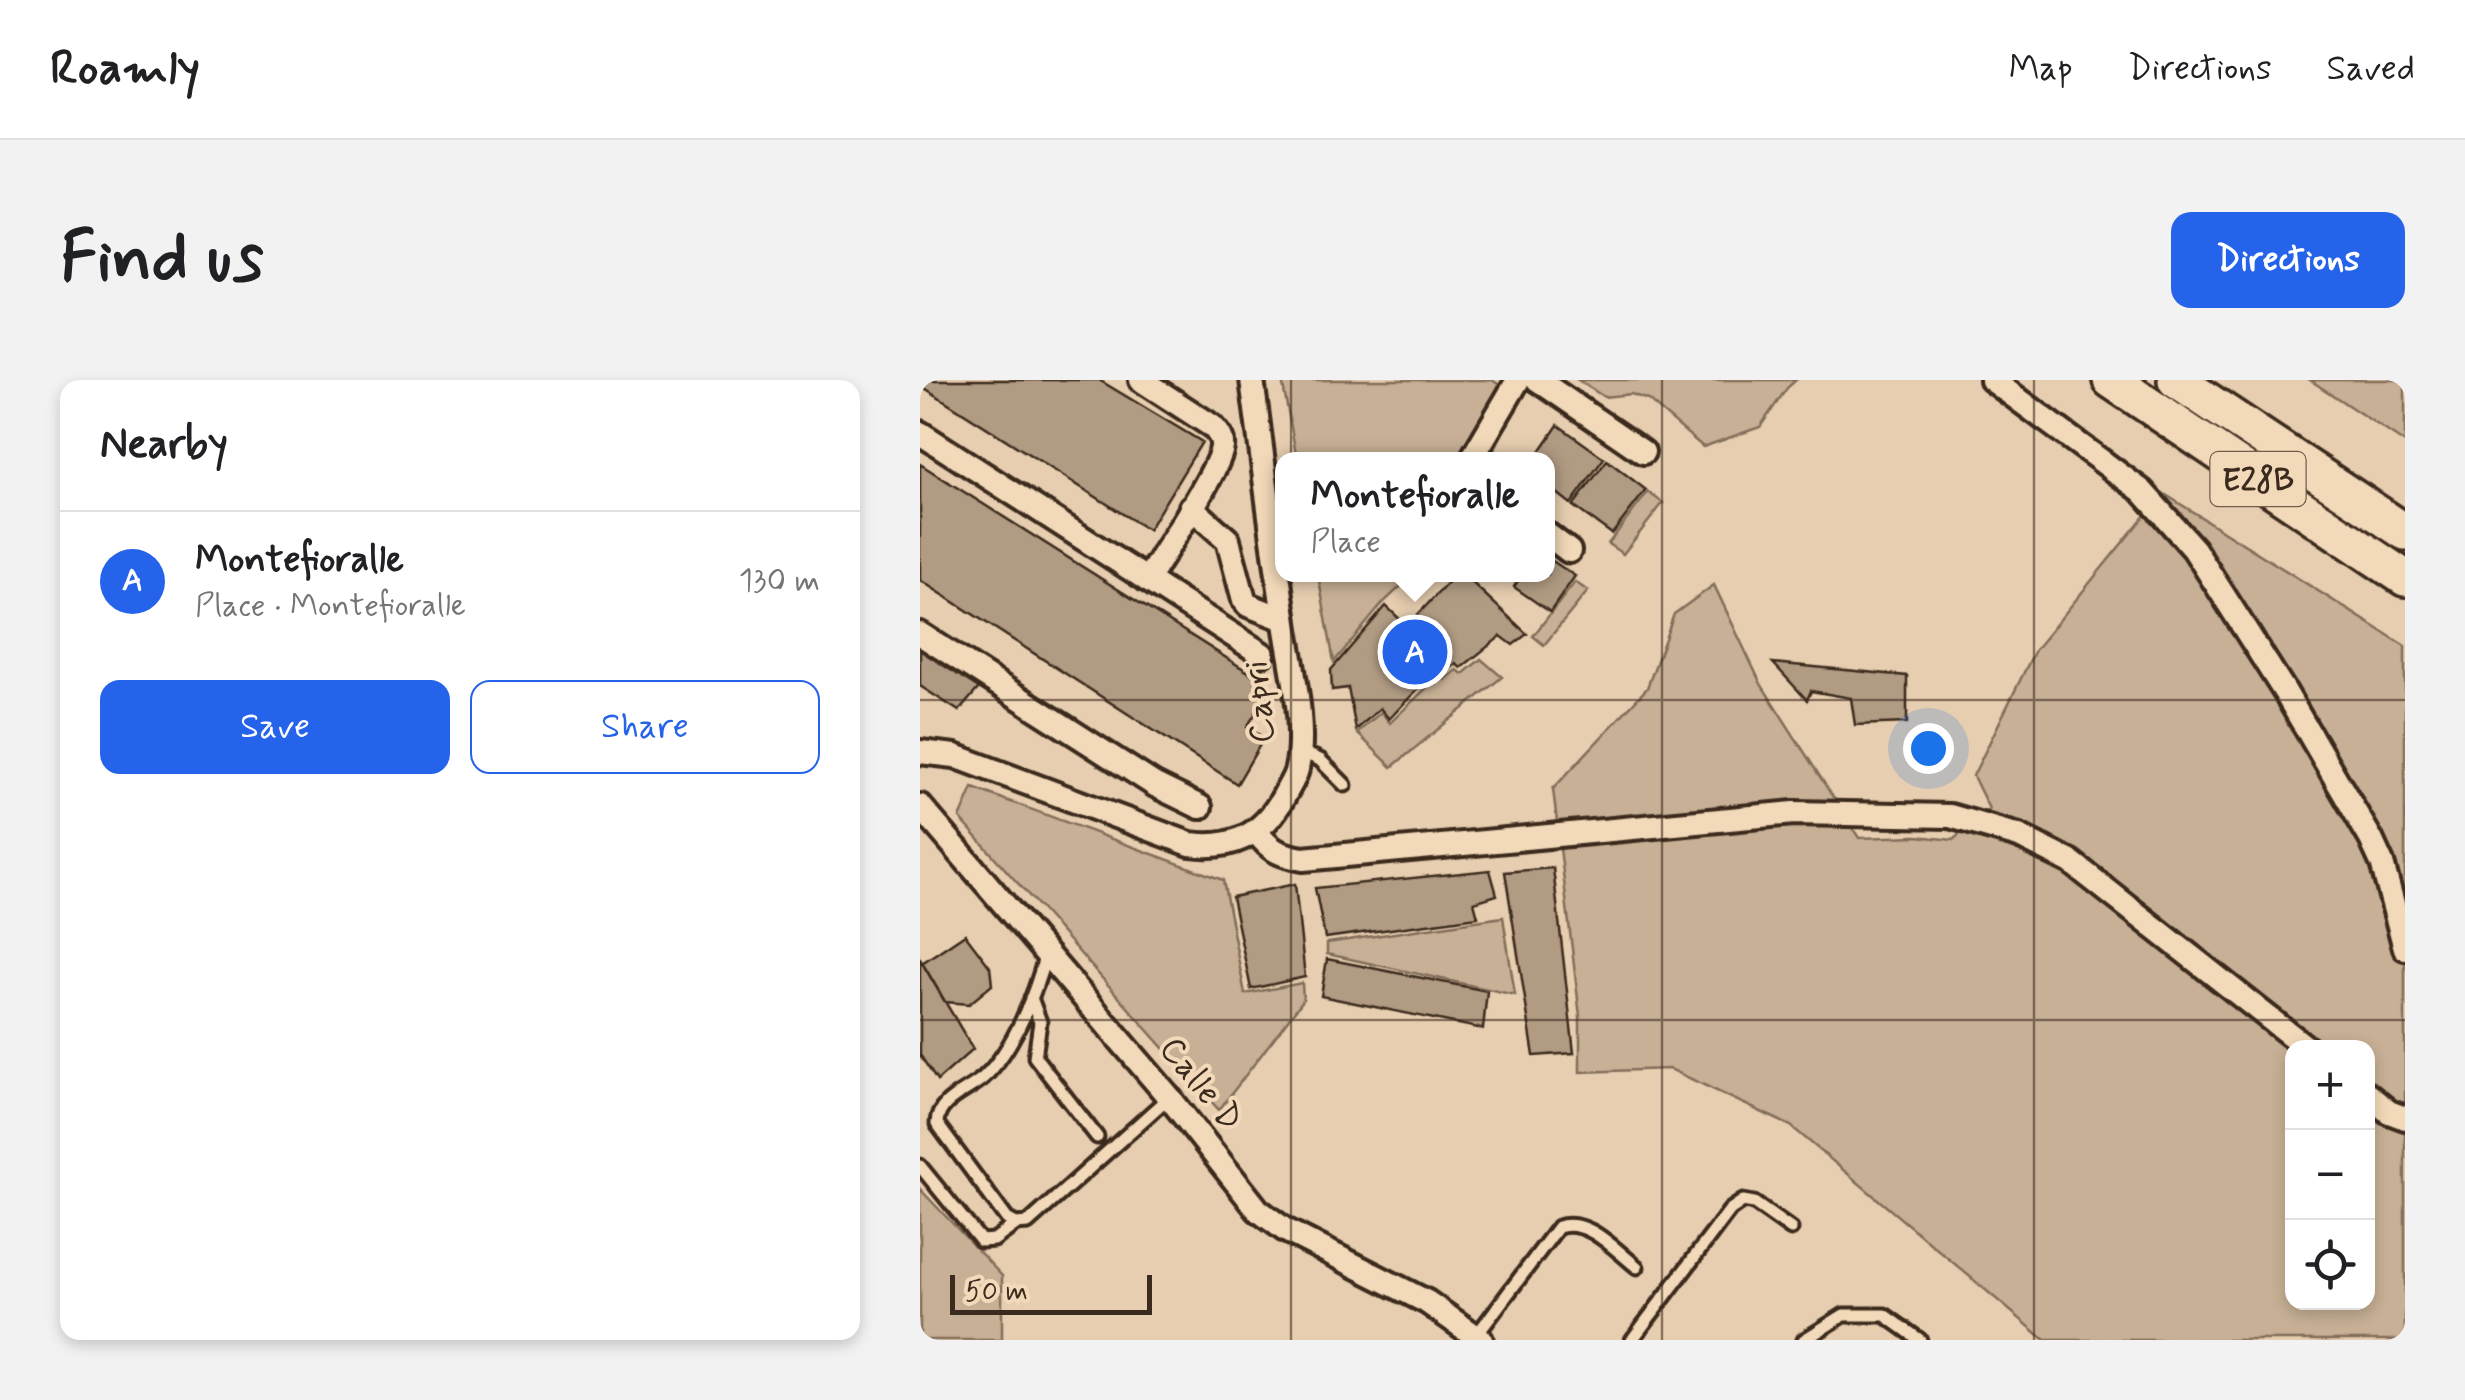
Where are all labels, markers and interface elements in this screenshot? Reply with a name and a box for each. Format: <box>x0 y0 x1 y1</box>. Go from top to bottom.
text: Roamly <box>50 38 200 101</box>
text: Map <box>2009 46 2073 92</box>
text: Directions <box>2128 46 2272 92</box>
text: Saved <box>2327 46 2415 92</box>
button: Directions <box>2171 212 2405 308</box>
text: Find us <box>60 214 264 306</box>
text: Nearby <box>100 418 228 473</box>
popup <box>1275 452 1555 582</box>
road number: E28B <box>2210 452 2306 506</box>
text: Montefioralle <box>1311 472 1519 521</box>
text: Place <box>1311 521 1381 563</box>
text: Montefioralle <box>195 536 404 585</box>
text: A <box>122 560 143 602</box>
text: 130 m <box>739 560 820 602</box>
text: Place · Montefioralle <box>195 585 466 627</box>
pin: A <box>1382 614 1448 690</box>
street label: Capri <box>1233 659 1287 745</box>
button: Save <box>100 680 450 774</box>
button: Share <box>470 680 820 774</box>
your location <box>1903 723 1954 774</box>
street label: Calle D <box>1148 1027 1253 1141</box>
map controls <box>2285 1040 2375 1310</box>
button: + <box>2285 1040 2375 1130</box>
button: − <box>2285 1130 2375 1220</box>
button: locate <box>2285 1220 2375 1310</box>
scale bar <box>950 1270 1152 1314</box>
text: 50 m <box>965 1274 1028 1311</box>

